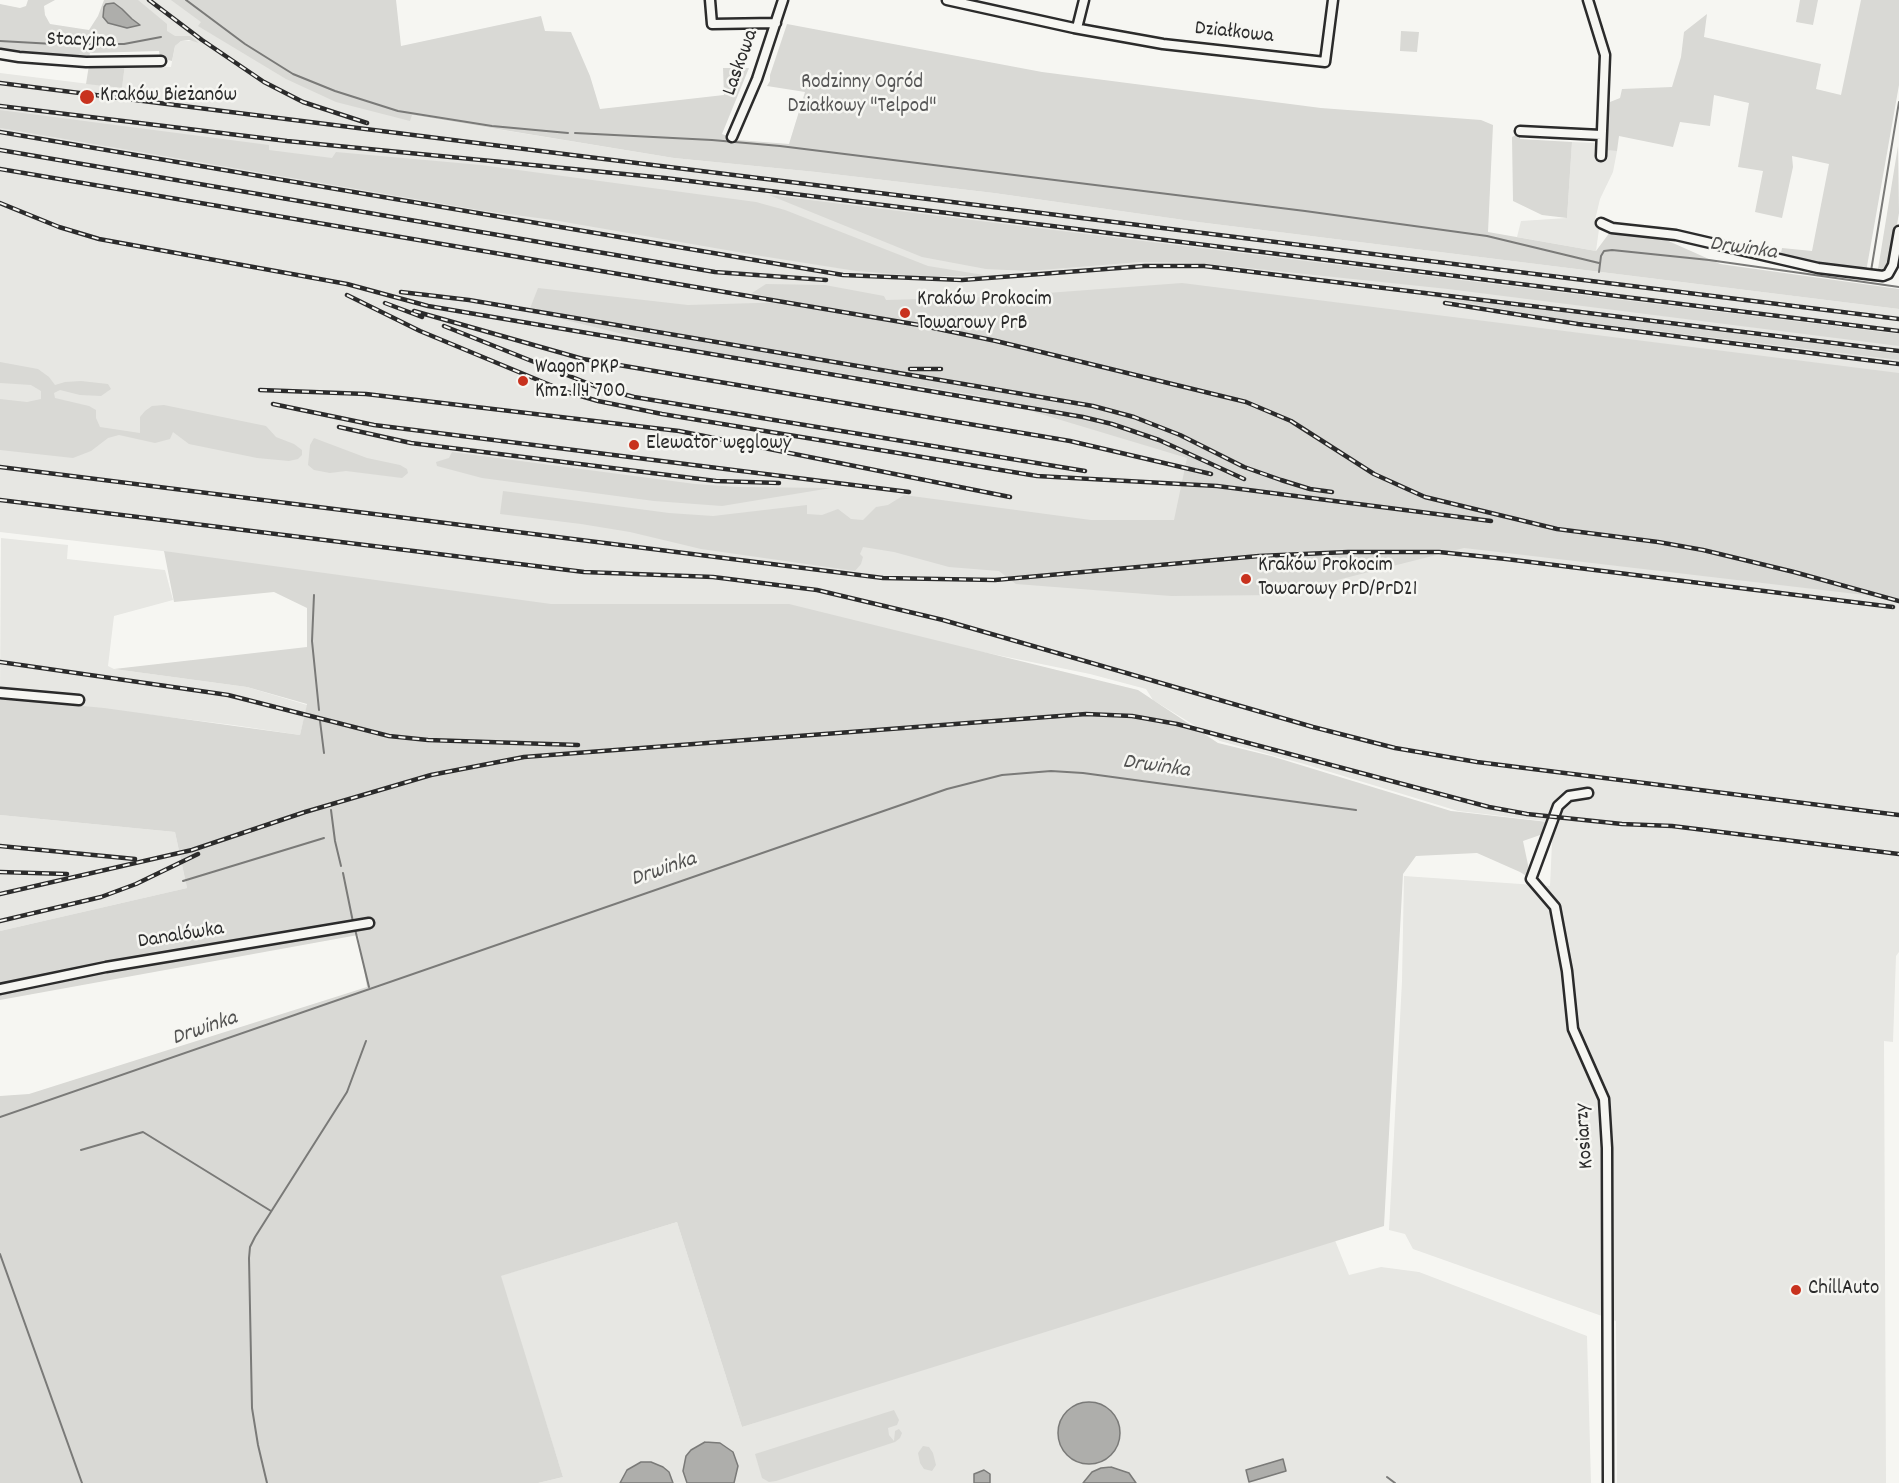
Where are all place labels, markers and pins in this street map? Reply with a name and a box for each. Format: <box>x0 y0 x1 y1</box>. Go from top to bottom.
place label: Kraków Bieżanów <box>100 84 237 110</box>
marker: Kraków Bieżanów <box>78 88 96 106</box>
place label: Kraków Prokocim Towarowy PrB <box>917 288 1052 338</box>
marker: Kraków Prokocim Towarowy PrB <box>898 306 912 320</box>
place label: Wagon PKP Kmz 114 700 <box>535 356 626 406</box>
marker: Wagon PKP Kmz 114 700 <box>516 374 530 388</box>
place label: Elewator węglowy <box>646 432 791 458</box>
marker: Elewator węglowy <box>627 438 641 452</box>
place label: Kraków Prokocim Towarowy PrD/PrD21 <box>1258 554 1417 604</box>
marker: Kraków Prokocim Towarowy PrD/PrD21 <box>1239 572 1253 586</box>
place label: ChillAuto <box>1808 1277 1879 1303</box>
marker: ChillAuto <box>1789 1283 1803 1297</box>

